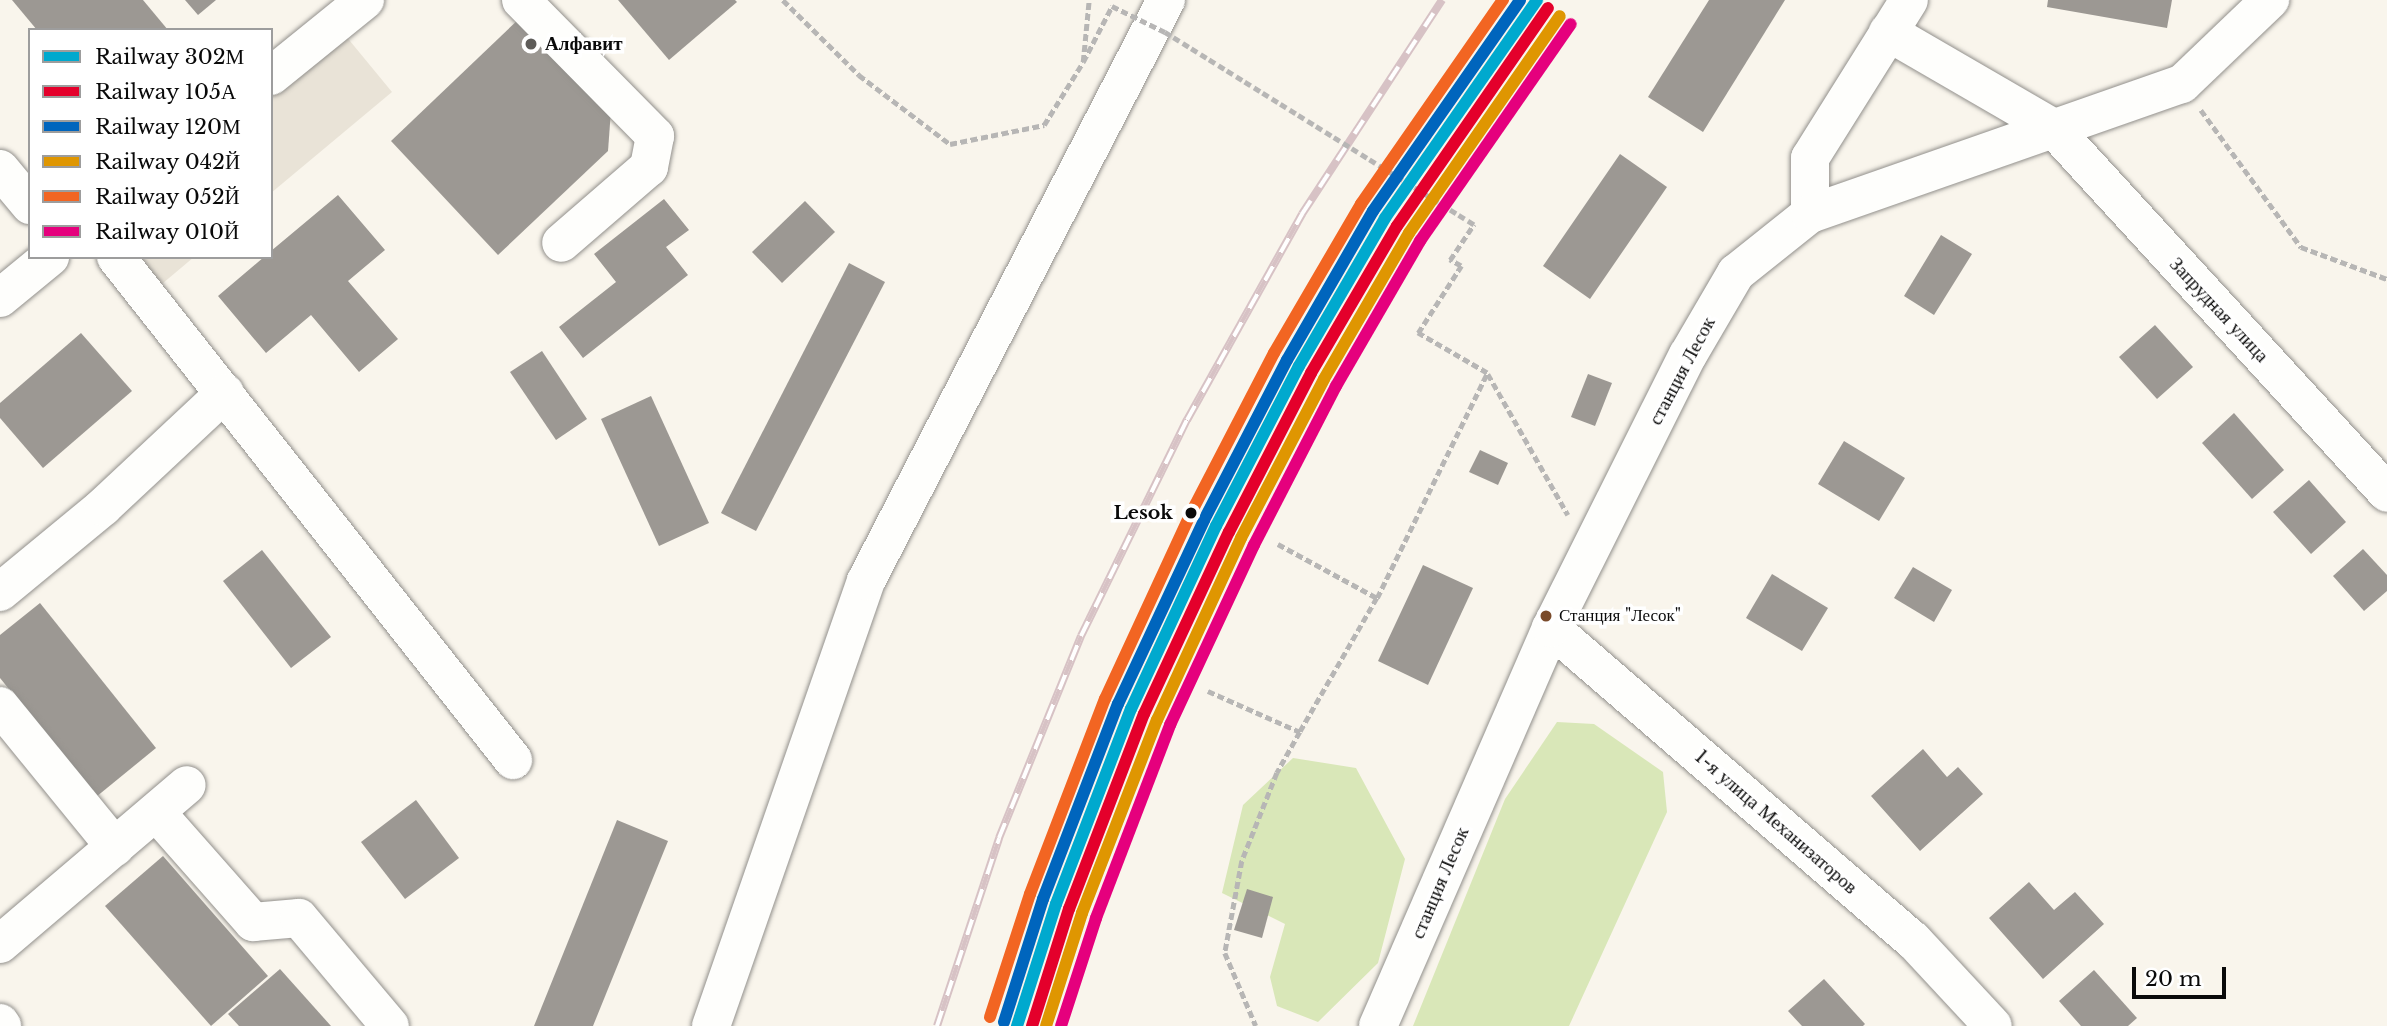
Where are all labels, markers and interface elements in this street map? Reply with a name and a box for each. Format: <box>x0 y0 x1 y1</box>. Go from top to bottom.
legend <box>28 28 273 259</box>
place label: Алфавит <box>545 33 623 55</box>
marker: Алфавит <box>523 36 539 52</box>
text: Railway 302М <box>95 44 244 70</box>
text: Railway 105А <box>95 79 236 105</box>
text: Railway 120М <box>95 114 241 140</box>
text: Railway 042Й <box>95 149 240 175</box>
text: Railway 052Й <box>95 184 240 210</box>
text: Railway 010Й <box>95 219 239 245</box>
street label: Запрудная улица <box>2165 253 2273 367</box>
street label: станция Лесок <box>1644 313 1720 429</box>
marker: Lesok <box>1179 501 1203 525</box>
place label: Lesok <box>1114 502 1173 524</box>
place label: Станция "Лесок" <box>1559 606 1681 626</box>
marker: Станция "Лесок" <box>1539 609 1553 623</box>
street label: 1-я улица Механизаторов <box>1690 745 1862 899</box>
street label: станция Лесок <box>1406 824 1474 942</box>
scale bar <box>2135 953 2230 997</box>
text: 20 m <box>2145 966 2202 992</box>

